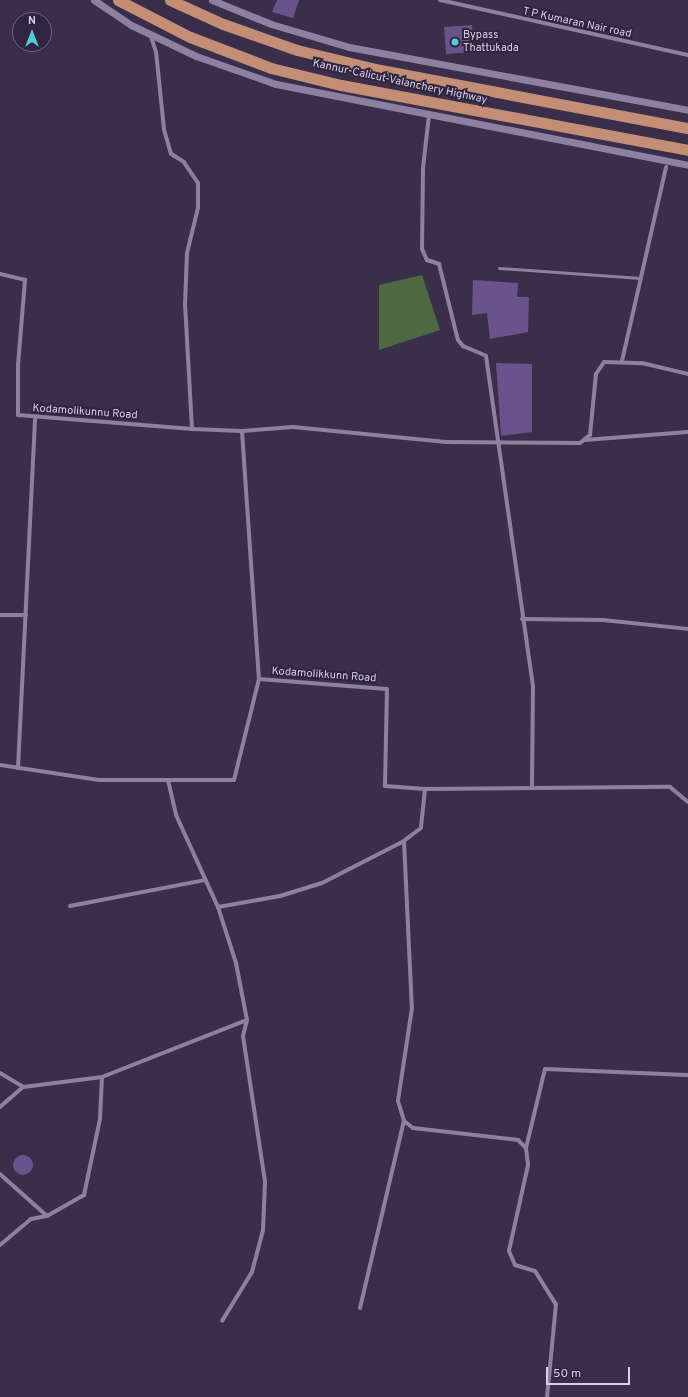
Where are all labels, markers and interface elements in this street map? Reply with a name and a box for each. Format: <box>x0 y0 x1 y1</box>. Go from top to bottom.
street label: T P Kumaran Nair road <box>521 5 633 41</box>
north arrow <box>12 12 52 52</box>
text: N <box>28 14 36 28</box>
place label: Bypass Thattukada <box>463 29 519 55</box>
marker: Bypass Thattukada <box>450 37 460 47</box>
street label: Kannur-Calicut-Valanchery Highway <box>312 57 488 107</box>
street label: Kodamolikunnu Road <box>32 402 138 422</box>
street label: Kodamolikkunn Road <box>271 665 377 685</box>
scale bar <box>548 1359 632 1385</box>
text: 50 m <box>553 1366 581 1382</box>

